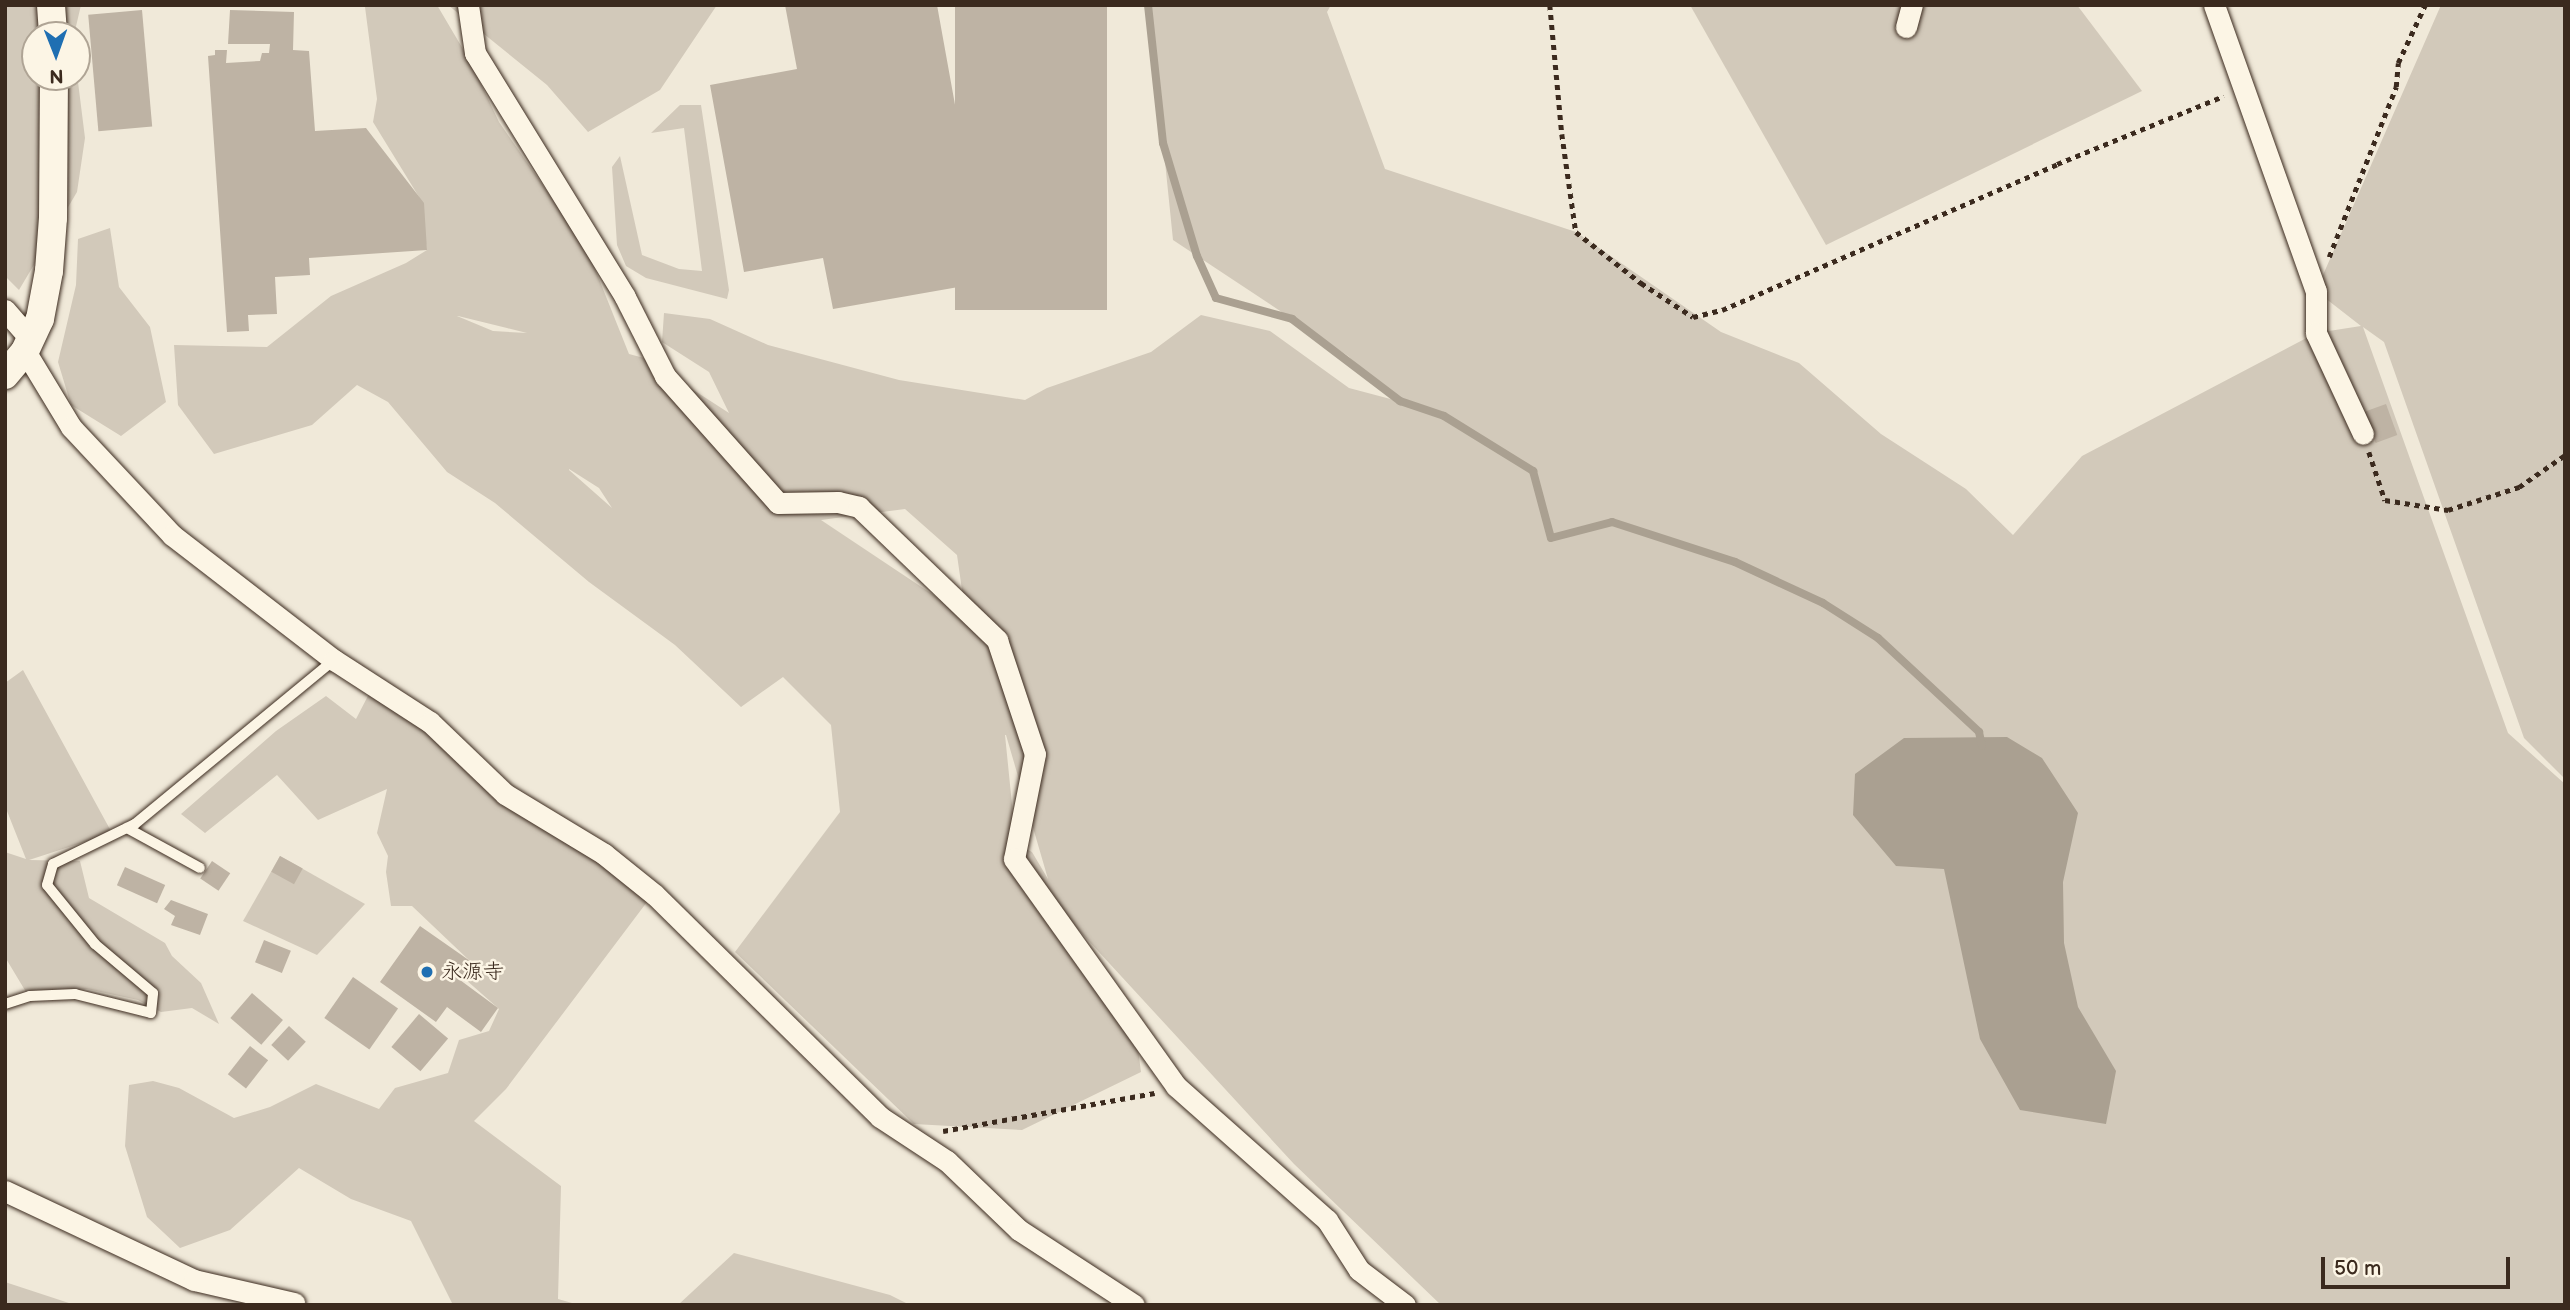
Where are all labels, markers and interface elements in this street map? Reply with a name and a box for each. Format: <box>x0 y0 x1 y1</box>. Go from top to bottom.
north arrow <box>21 21 91 91</box>
text: N <box>49 64 64 87</box>
place label: 永源寺 <box>441 959 504 985</box>
marker: 永源寺 <box>419 964 435 980</box>
scale bar <box>2325 1244 2514 1288</box>
text: 50 m <box>2334 1256 2381 1281</box>

